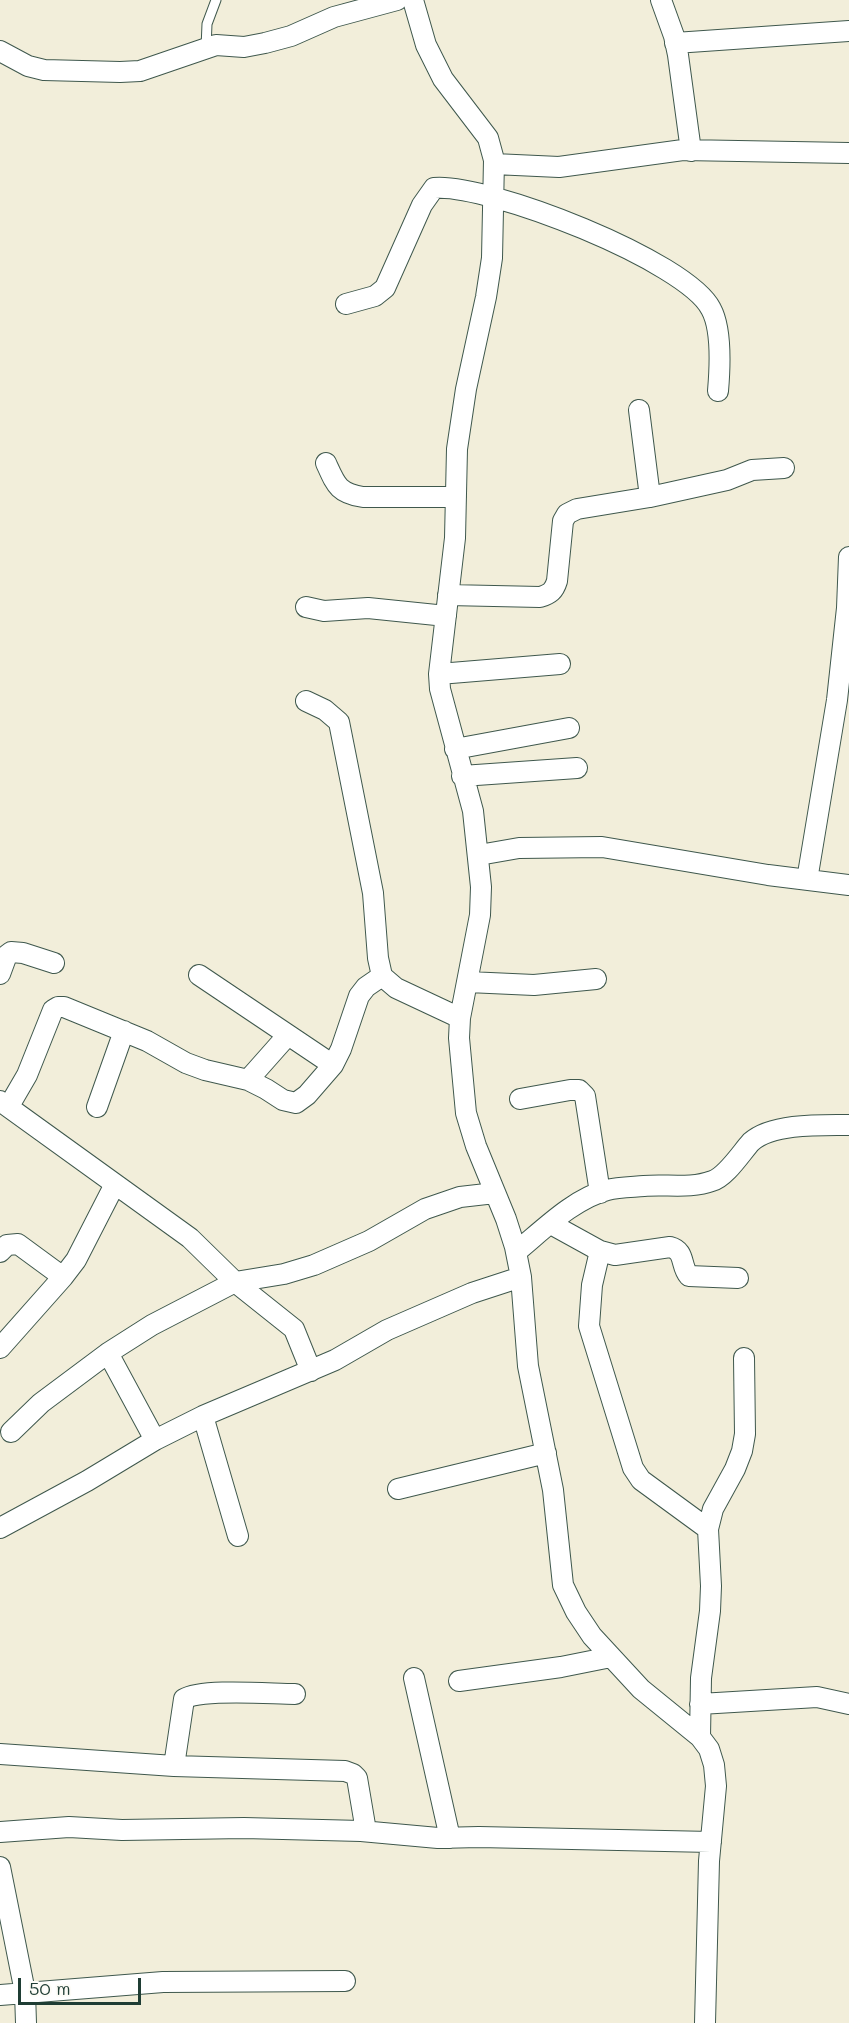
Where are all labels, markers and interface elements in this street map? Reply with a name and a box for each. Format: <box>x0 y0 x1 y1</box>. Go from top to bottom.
scale bar <box>21 1966 144 2004</box>
text: 50 m <box>29 1976 71 2000</box>

